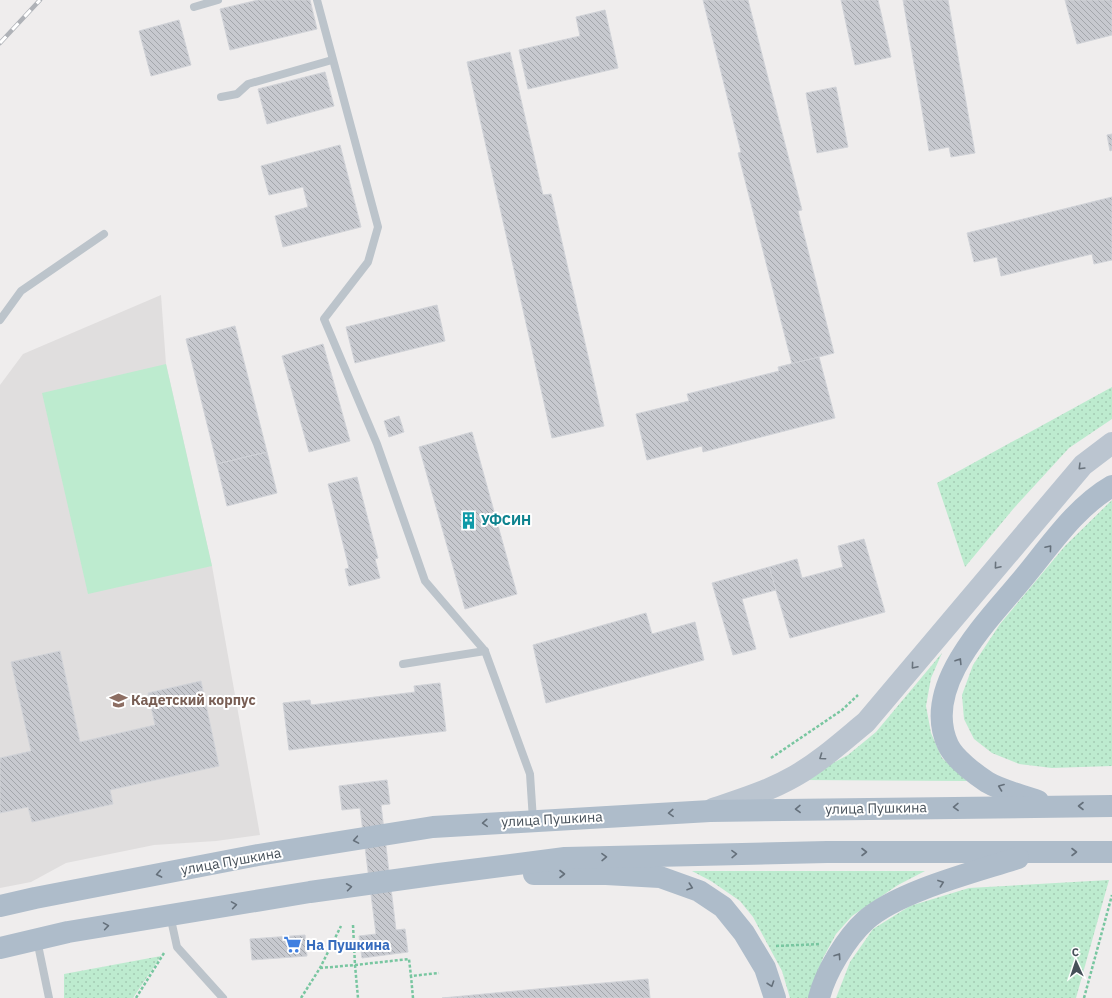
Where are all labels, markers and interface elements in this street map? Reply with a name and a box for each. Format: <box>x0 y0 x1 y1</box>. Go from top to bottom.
one-way arrow <box>1078 462 1086 470</box>
building icon: УФСИН <box>458 510 478 530</box>
place label: УФСИН <box>481 511 531 529</box>
one-way arrow <box>1044 546 1051 553</box>
one-way arrow <box>994 561 1001 569</box>
one-way arrow <box>954 658 962 665</box>
one-way arrow <box>911 661 918 669</box>
school or university icon: Кадетский корпус <box>108 690 128 710</box>
place label: Кадетский корпус <box>131 691 256 709</box>
one-way arrow <box>819 752 826 760</box>
one-way arrow <box>998 784 1005 792</box>
street label: улица Пушкина <box>825 798 927 818</box>
one-way arrow <box>1078 802 1084 810</box>
one-way arrow <box>953 803 959 811</box>
one-way arrow <box>795 805 801 813</box>
street label: улица Пушкина <box>501 807 604 831</box>
one-way arrow <box>668 808 674 817</box>
one-way arrow <box>482 819 488 828</box>
one-way arrow <box>353 835 359 844</box>
street label: улица Пушкина <box>179 843 283 879</box>
one-way arrow <box>861 848 867 856</box>
one-way arrow <box>1071 848 1077 856</box>
one-way arrow <box>731 850 737 858</box>
one-way arrow <box>601 853 607 861</box>
one-way arrow <box>156 869 162 878</box>
one-way arrow <box>559 870 565 878</box>
one-way arrow <box>937 880 944 888</box>
one-way arrow <box>346 883 352 892</box>
one-way arrow <box>686 883 693 891</box>
one-way arrow <box>231 901 237 910</box>
one-way arrow <box>103 922 109 931</box>
supermarket icon: На Пушкина <box>283 935 303 955</box>
place label: На Пушкина <box>306 936 390 954</box>
north arrow <box>1056 942 1096 982</box>
text: С <box>1072 945 1079 959</box>
one-way arrow <box>833 954 840 961</box>
one-way arrow <box>766 981 774 988</box>

